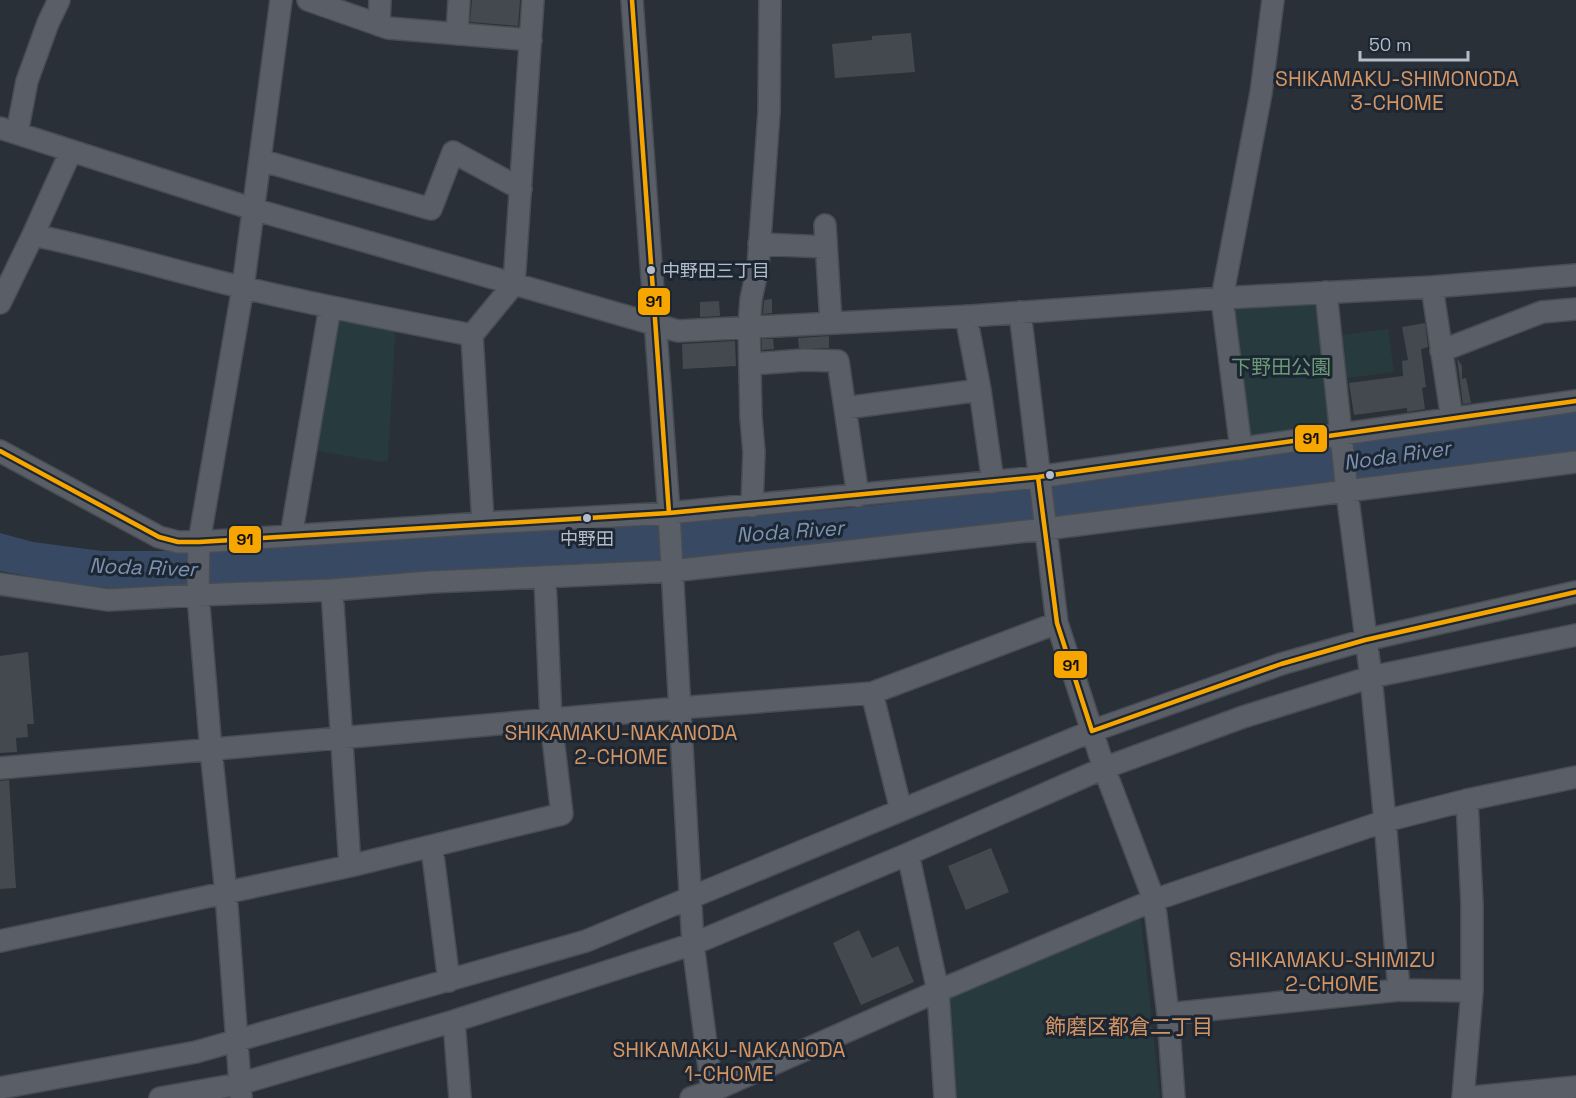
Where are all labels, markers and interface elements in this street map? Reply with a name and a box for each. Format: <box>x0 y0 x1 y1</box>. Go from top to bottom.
scale bar <box>1360 24 1468 62</box>
text: 50 m <box>1369 33 1411 56</box>
district label: SHIKAMAKU-SHIMONODA 3-CHOME <box>1275 65 1519 116</box>
place label: 中野田三丁目 <box>662 259 770 282</box>
marker: 中野田三丁目 <box>645 264 657 276</box>
line badge: 91 <box>637 287 671 316</box>
text: 91 <box>645 291 663 312</box>
park label: 下野田公園 <box>1231 354 1331 380</box>
line badge: 91 <box>1294 424 1328 453</box>
text: 91 <box>1302 428 1320 449</box>
water label: Noda River <box>1342 434 1454 476</box>
unlabelled marker <box>1044 469 1056 481</box>
marker: 中野田 <box>581 512 593 524</box>
water label: Noda River <box>735 514 847 548</box>
line badge: 91 <box>228 525 262 554</box>
place label: 中野田 <box>560 527 614 550</box>
text: 91 <box>236 529 254 550</box>
water label: Noda River <box>89 552 199 582</box>
line badge: 91 <box>1053 650 1088 679</box>
text: 91 <box>1062 655 1080 676</box>
district label: SHIKAMAKU-NAKANODA 2-CHOME <box>504 719 738 770</box>
district label: SHIKAMAKU-SHIMIZU 2-CHOME <box>1229 946 1435 997</box>
district label: 飾磨区都倉二丁目 <box>1045 1013 1213 1040</box>
district label: SHIKAMAKU-NAKANODA 1-CHOME <box>612 1036 846 1087</box>

